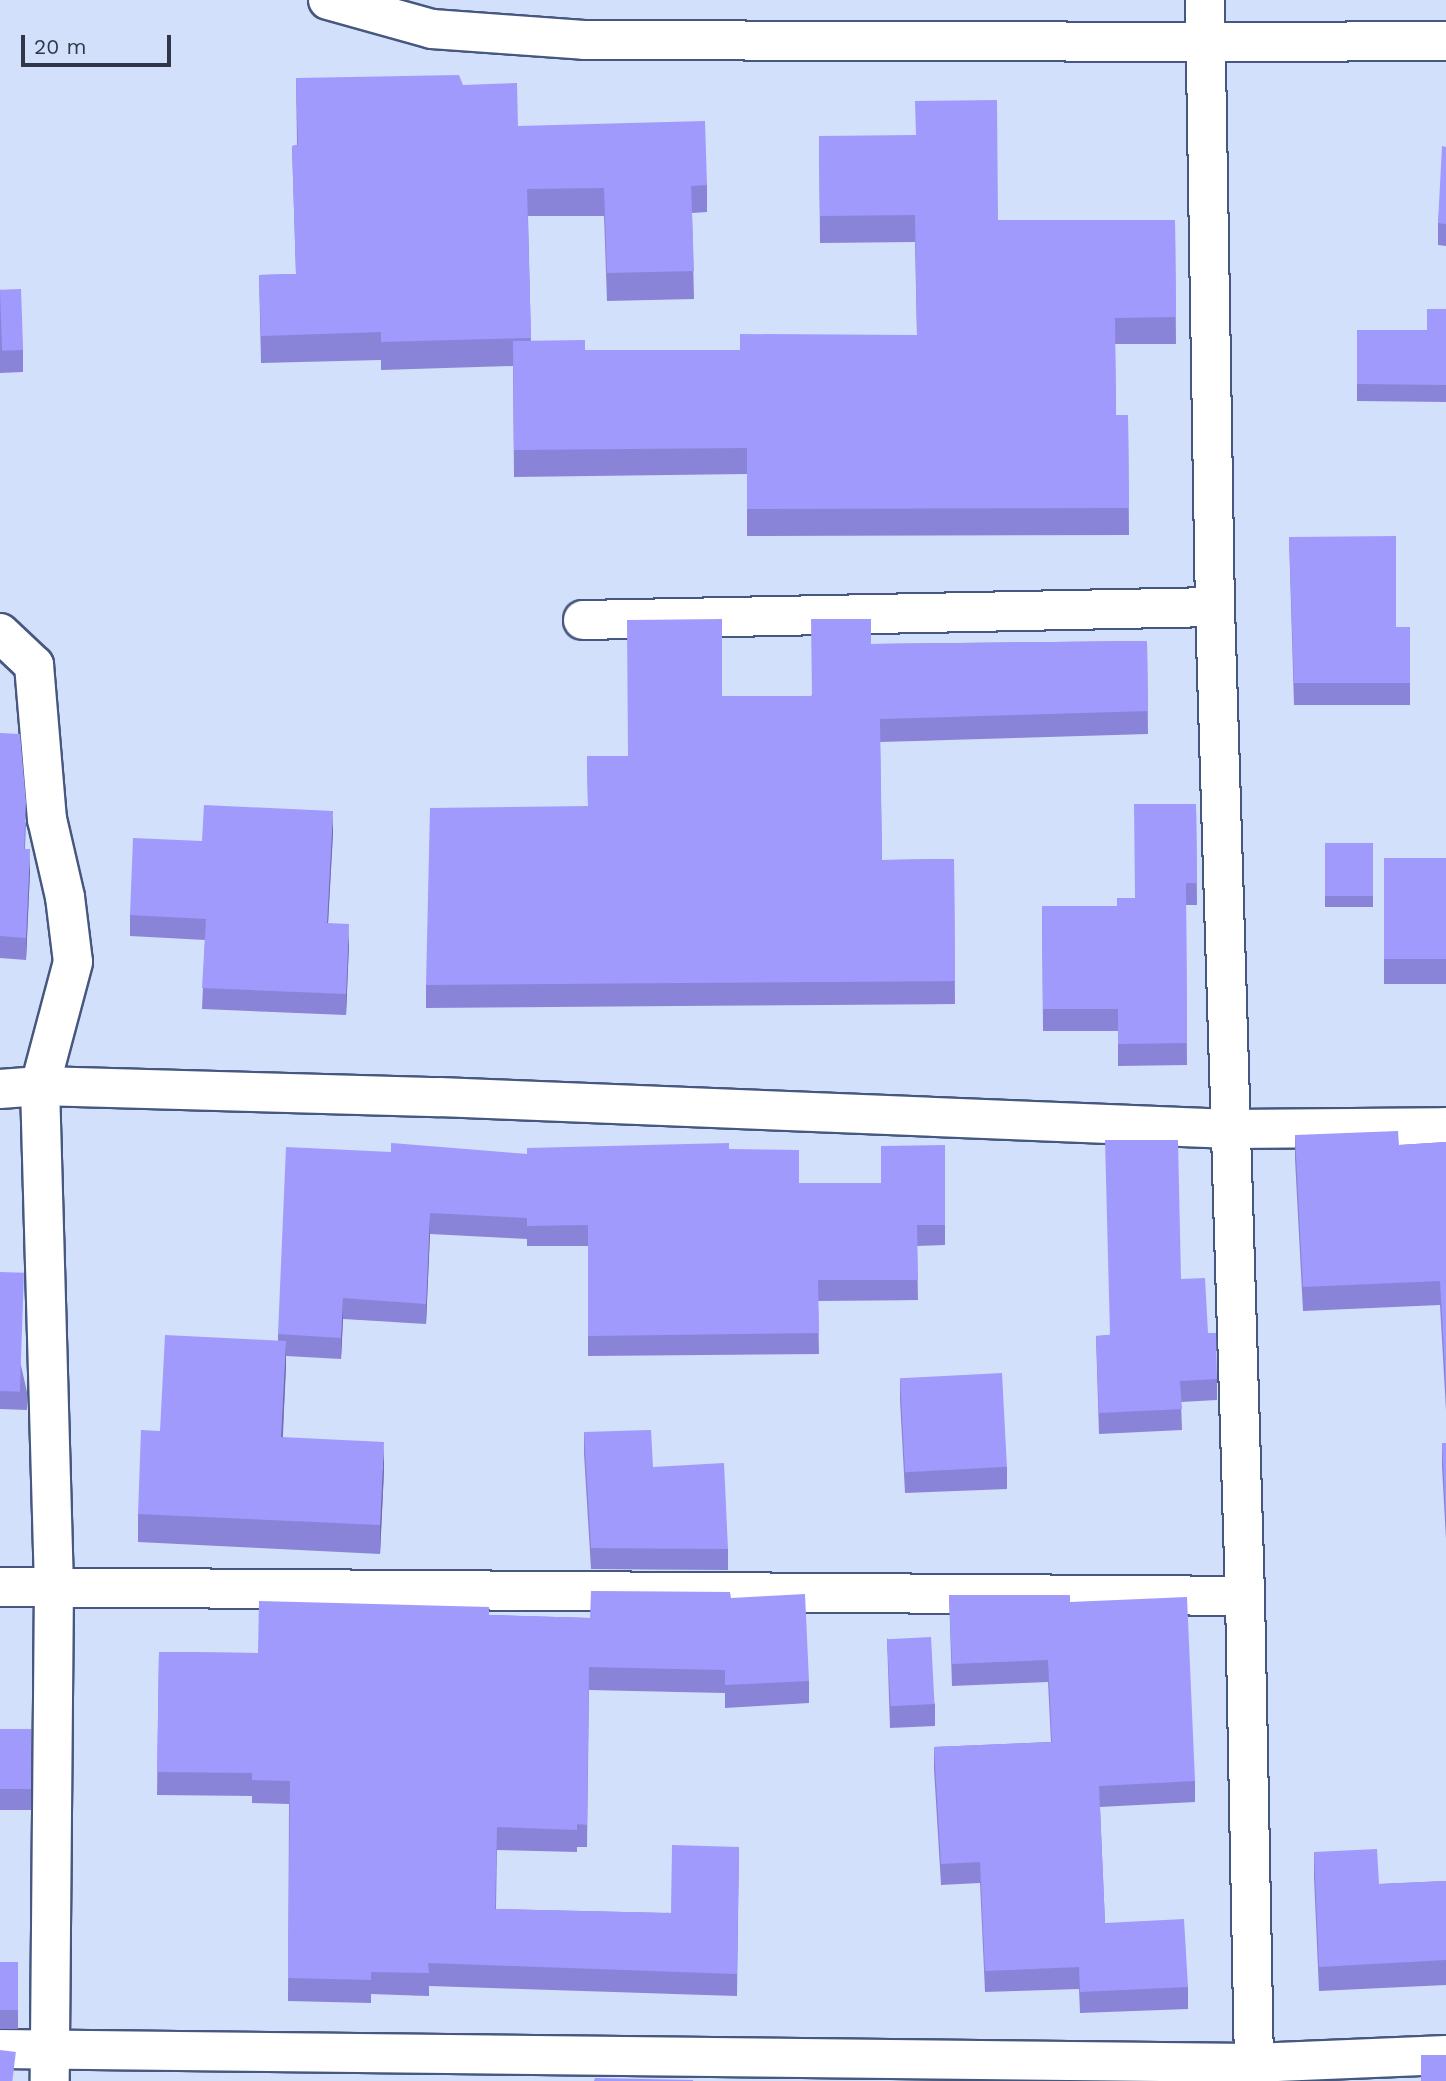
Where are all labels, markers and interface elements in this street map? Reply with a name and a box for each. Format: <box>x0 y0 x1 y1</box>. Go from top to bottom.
scale bar <box>24 21 175 65</box>
text: 20 m <box>34 34 86 59</box>

